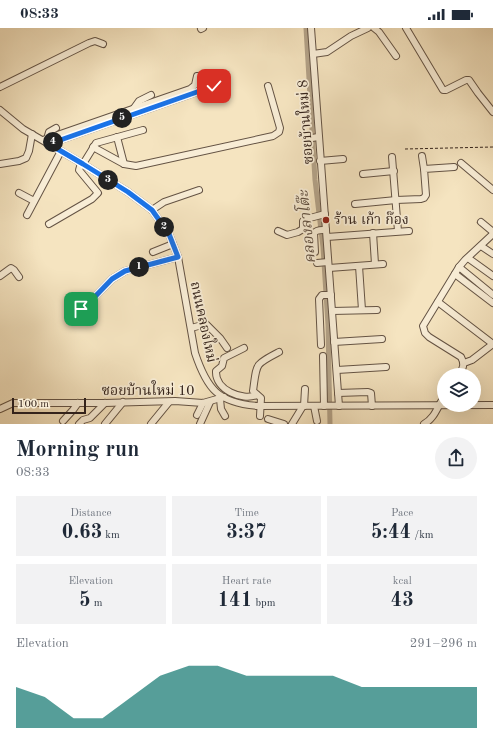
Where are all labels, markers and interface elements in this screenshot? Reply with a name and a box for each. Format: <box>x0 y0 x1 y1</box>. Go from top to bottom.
text: 08:33 <box>20 7 59 22</box>
pin <box>197 69 231 103</box>
icon: check <box>203 75 225 97</box>
street label: ซอยบ้านใหม่ 8 <box>292 79 316 165</box>
pin: 5 <box>112 108 132 128</box>
text: 5 <box>119 112 125 123</box>
pin: 4 <box>43 132 63 152</box>
text: 4 <box>50 136 56 147</box>
pin: 3 <box>98 170 118 190</box>
text: 3 <box>105 174 111 185</box>
water label: คลองลาโต๊ะ <box>292 188 319 265</box>
place label: ร้าน เก้า ก๊อง <box>334 211 409 227</box>
marker: ร้าน เก้า ก๊อง <box>321 215 331 225</box>
pin: 2 <box>154 217 174 237</box>
text: 2 <box>161 221 167 232</box>
pin: 1 <box>129 257 149 277</box>
text: 1 <box>136 261 142 272</box>
street label: ถนนคลองใหม่ <box>188 279 222 364</box>
pin <box>64 292 98 326</box>
icon: arrive <box>70 298 92 320</box>
map controls <box>437 368 481 412</box>
button: layers <box>437 368 481 412</box>
street label: ซอยบ้านใหม่ 10 <box>102 380 194 398</box>
scale bar <box>12 396 86 415</box>
text: 100 m <box>18 399 49 410</box>
button: share <box>435 437 477 479</box>
text: Morning run <box>16 439 139 461</box>
text: 08:33 <box>16 466 50 479</box>
text: Distance <box>70 508 112 519</box>
text: Time <box>234 508 259 519</box>
text: Pace <box>391 508 413 519</box>
text: 0.63 <box>62 523 102 543</box>
text: 3:37 <box>226 523 267 543</box>
text: 5:44 <box>371 523 411 543</box>
text: km <box>102 530 120 541</box>
text: /km <box>411 530 434 541</box>
text: Elevation <box>68 576 113 587</box>
text: Heart rate <box>222 576 271 587</box>
text: kcal <box>393 576 412 587</box>
text: 5 <box>79 591 91 611</box>
text: 141 <box>218 591 252 611</box>
text: 43 <box>391 591 414 611</box>
text: m <box>91 598 103 609</box>
text: bpm <box>252 598 275 609</box>
text: Elevation <box>16 637 69 650</box>
text: 291–296 m <box>410 637 477 650</box>

